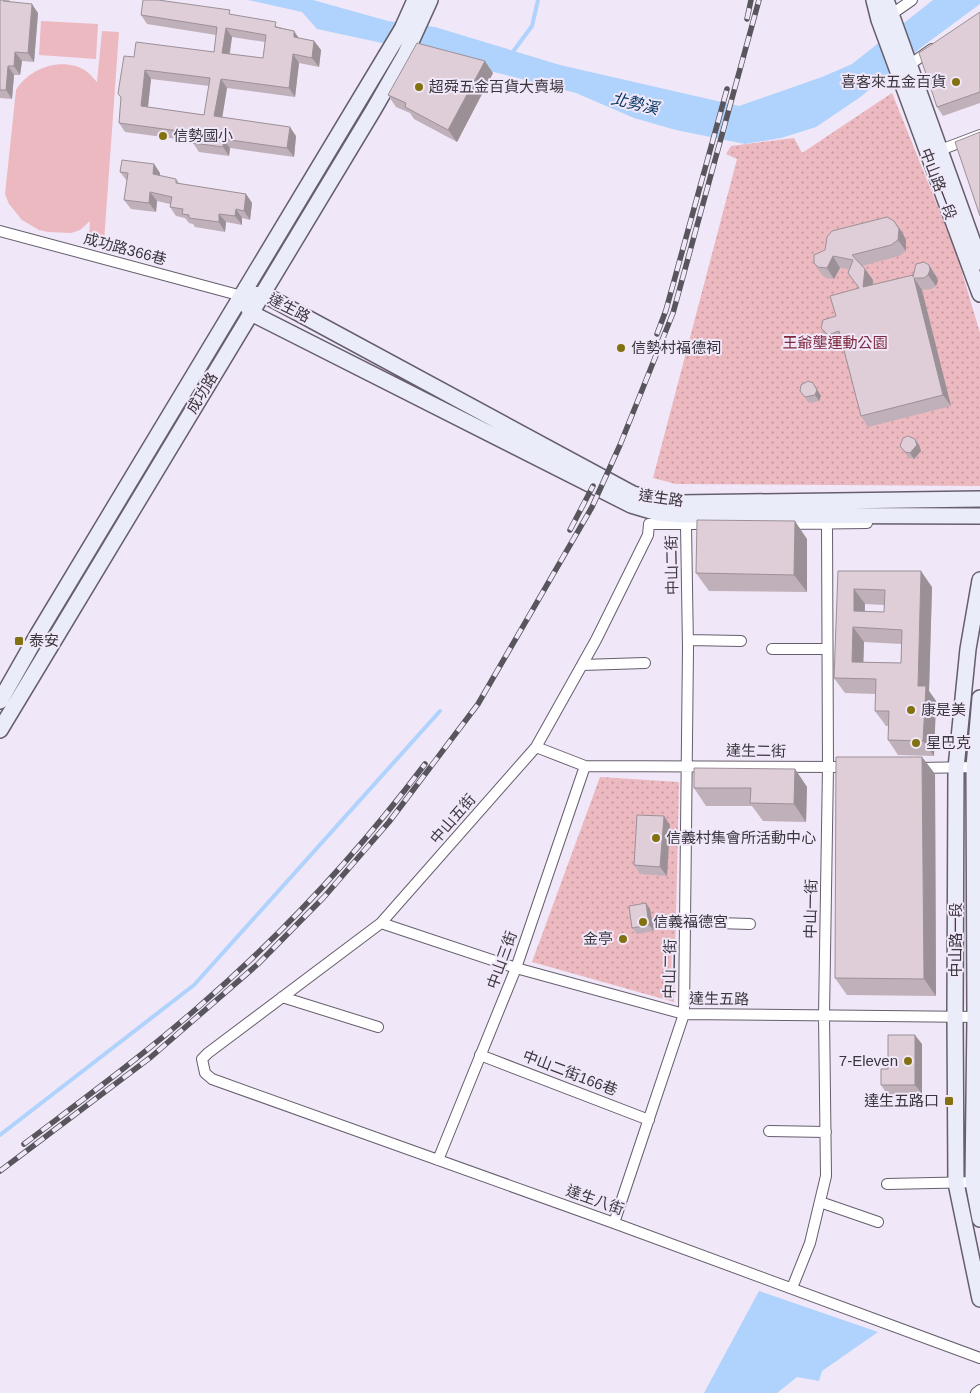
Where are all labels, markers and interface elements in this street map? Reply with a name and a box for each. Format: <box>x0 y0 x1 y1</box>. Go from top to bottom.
place label: 喜客來五金百貨 <box>841 73 946 90</box>
marker: 喜客來五金百貨 <box>950 76 962 88</box>
place label: 超舜五金百貨大賣場 <box>429 78 564 95</box>
marker: 超舜五金百貨大賣場 <box>413 81 425 93</box>
water label: 北勢溪 <box>610 90 662 118</box>
place label: 信勢國小 <box>173 127 233 144</box>
marker: 信勢國小 <box>157 130 169 142</box>
street label: 中山路一段 <box>917 146 960 222</box>
street label: 成功路366巷 <box>82 229 168 268</box>
street label: 達生路 <box>265 290 313 325</box>
park label: 王爺壟運動公園 <box>782 334 888 351</box>
place label: 信勢村福德祠 <box>631 339 721 356</box>
marker: 信勢村福德祠 <box>615 342 627 354</box>
street label: 成功路 <box>183 369 220 416</box>
street label: 達生路 <box>638 486 685 509</box>
street label: 中山二街 <box>662 535 681 595</box>
place label: 泰安 <box>29 632 59 649</box>
marker: 泰安 <box>13 635 25 647</box>
place label: 康是美 <box>921 701 966 718</box>
marker: 康是美 <box>905 704 917 716</box>
place label: 星巴克 <box>926 734 971 751</box>
marker: 星巴克 <box>910 737 922 749</box>
street label: 達生二街 <box>726 741 786 760</box>
street label: 中山五街 <box>427 790 479 847</box>
place label: 信義村集會所活動中心 <box>666 829 816 846</box>
marker: 信義村集會所活動中心 <box>650 832 662 844</box>
street label: 中山一街 <box>801 879 820 939</box>
street label: 中山路一段 <box>947 902 964 978</box>
place label: 信義福德宮 <box>653 913 728 930</box>
marker: 信義福德宮 <box>637 916 649 928</box>
street label: 中山三街 <box>483 929 520 991</box>
place label: 金亭 <box>583 930 613 947</box>
marker: 金亭 <box>617 933 629 945</box>
street label: 中山二街 <box>660 939 679 999</box>
street label: 達生五路 <box>689 989 749 1008</box>
street label: 中山二街166巷 <box>520 1047 620 1098</box>
place label: 7-Eleven <box>839 1052 898 1069</box>
marker: 7-Eleven <box>902 1055 914 1067</box>
place label: 達生五路口 <box>864 1092 939 1109</box>
marker: 達生五路口 <box>943 1095 955 1107</box>
street label: 達生八街 <box>564 1181 626 1218</box>

